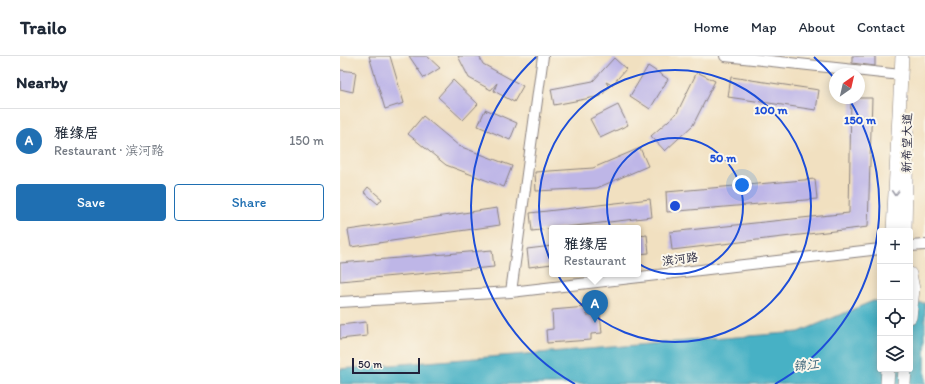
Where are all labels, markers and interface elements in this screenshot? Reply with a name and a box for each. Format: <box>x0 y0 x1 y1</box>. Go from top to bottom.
text: Trailo <box>20 16 67 39</box>
text: Home <box>694 19 729 36</box>
text: Map <box>751 19 777 36</box>
text: About <box>799 19 835 36</box>
text: Contact <box>857 19 905 36</box>
north arrow <box>829 68 865 104</box>
text: Nearby <box>16 72 68 92</box>
text: 100 m <box>754 103 788 117</box>
text: 150 m <box>844 113 877 127</box>
street label: 新希望大道 <box>899 113 915 173</box>
text: 雅缘居 <box>54 124 99 142</box>
text: A <box>25 133 33 148</box>
text: 150 m <box>289 133 324 148</box>
text: Restaurant · 滨河路 <box>54 143 164 158</box>
text: 50 m <box>710 151 737 165</box>
your location <box>732 175 752 195</box>
button: Save <box>16 184 166 221</box>
button: Share <box>174 184 324 221</box>
one-way arrow <box>891 190 900 196</box>
centre of rings <box>668 199 682 213</box>
popup <box>549 225 641 277</box>
map controls <box>877 228 913 372</box>
button: + <box>877 228 913 264</box>
text: 雅缘居 <box>564 235 609 253</box>
street label: 滨河路 <box>661 250 699 268</box>
text: Restaurant <box>564 253 626 268</box>
button: − <box>877 264 913 300</box>
pin: A <box>582 290 608 323</box>
button: locate <box>877 300 913 336</box>
button: layers <box>877 336 913 372</box>
scale bar <box>352 356 420 375</box>
water label: 锦江 <box>792 356 821 374</box>
text: 50 m <box>358 358 382 371</box>

